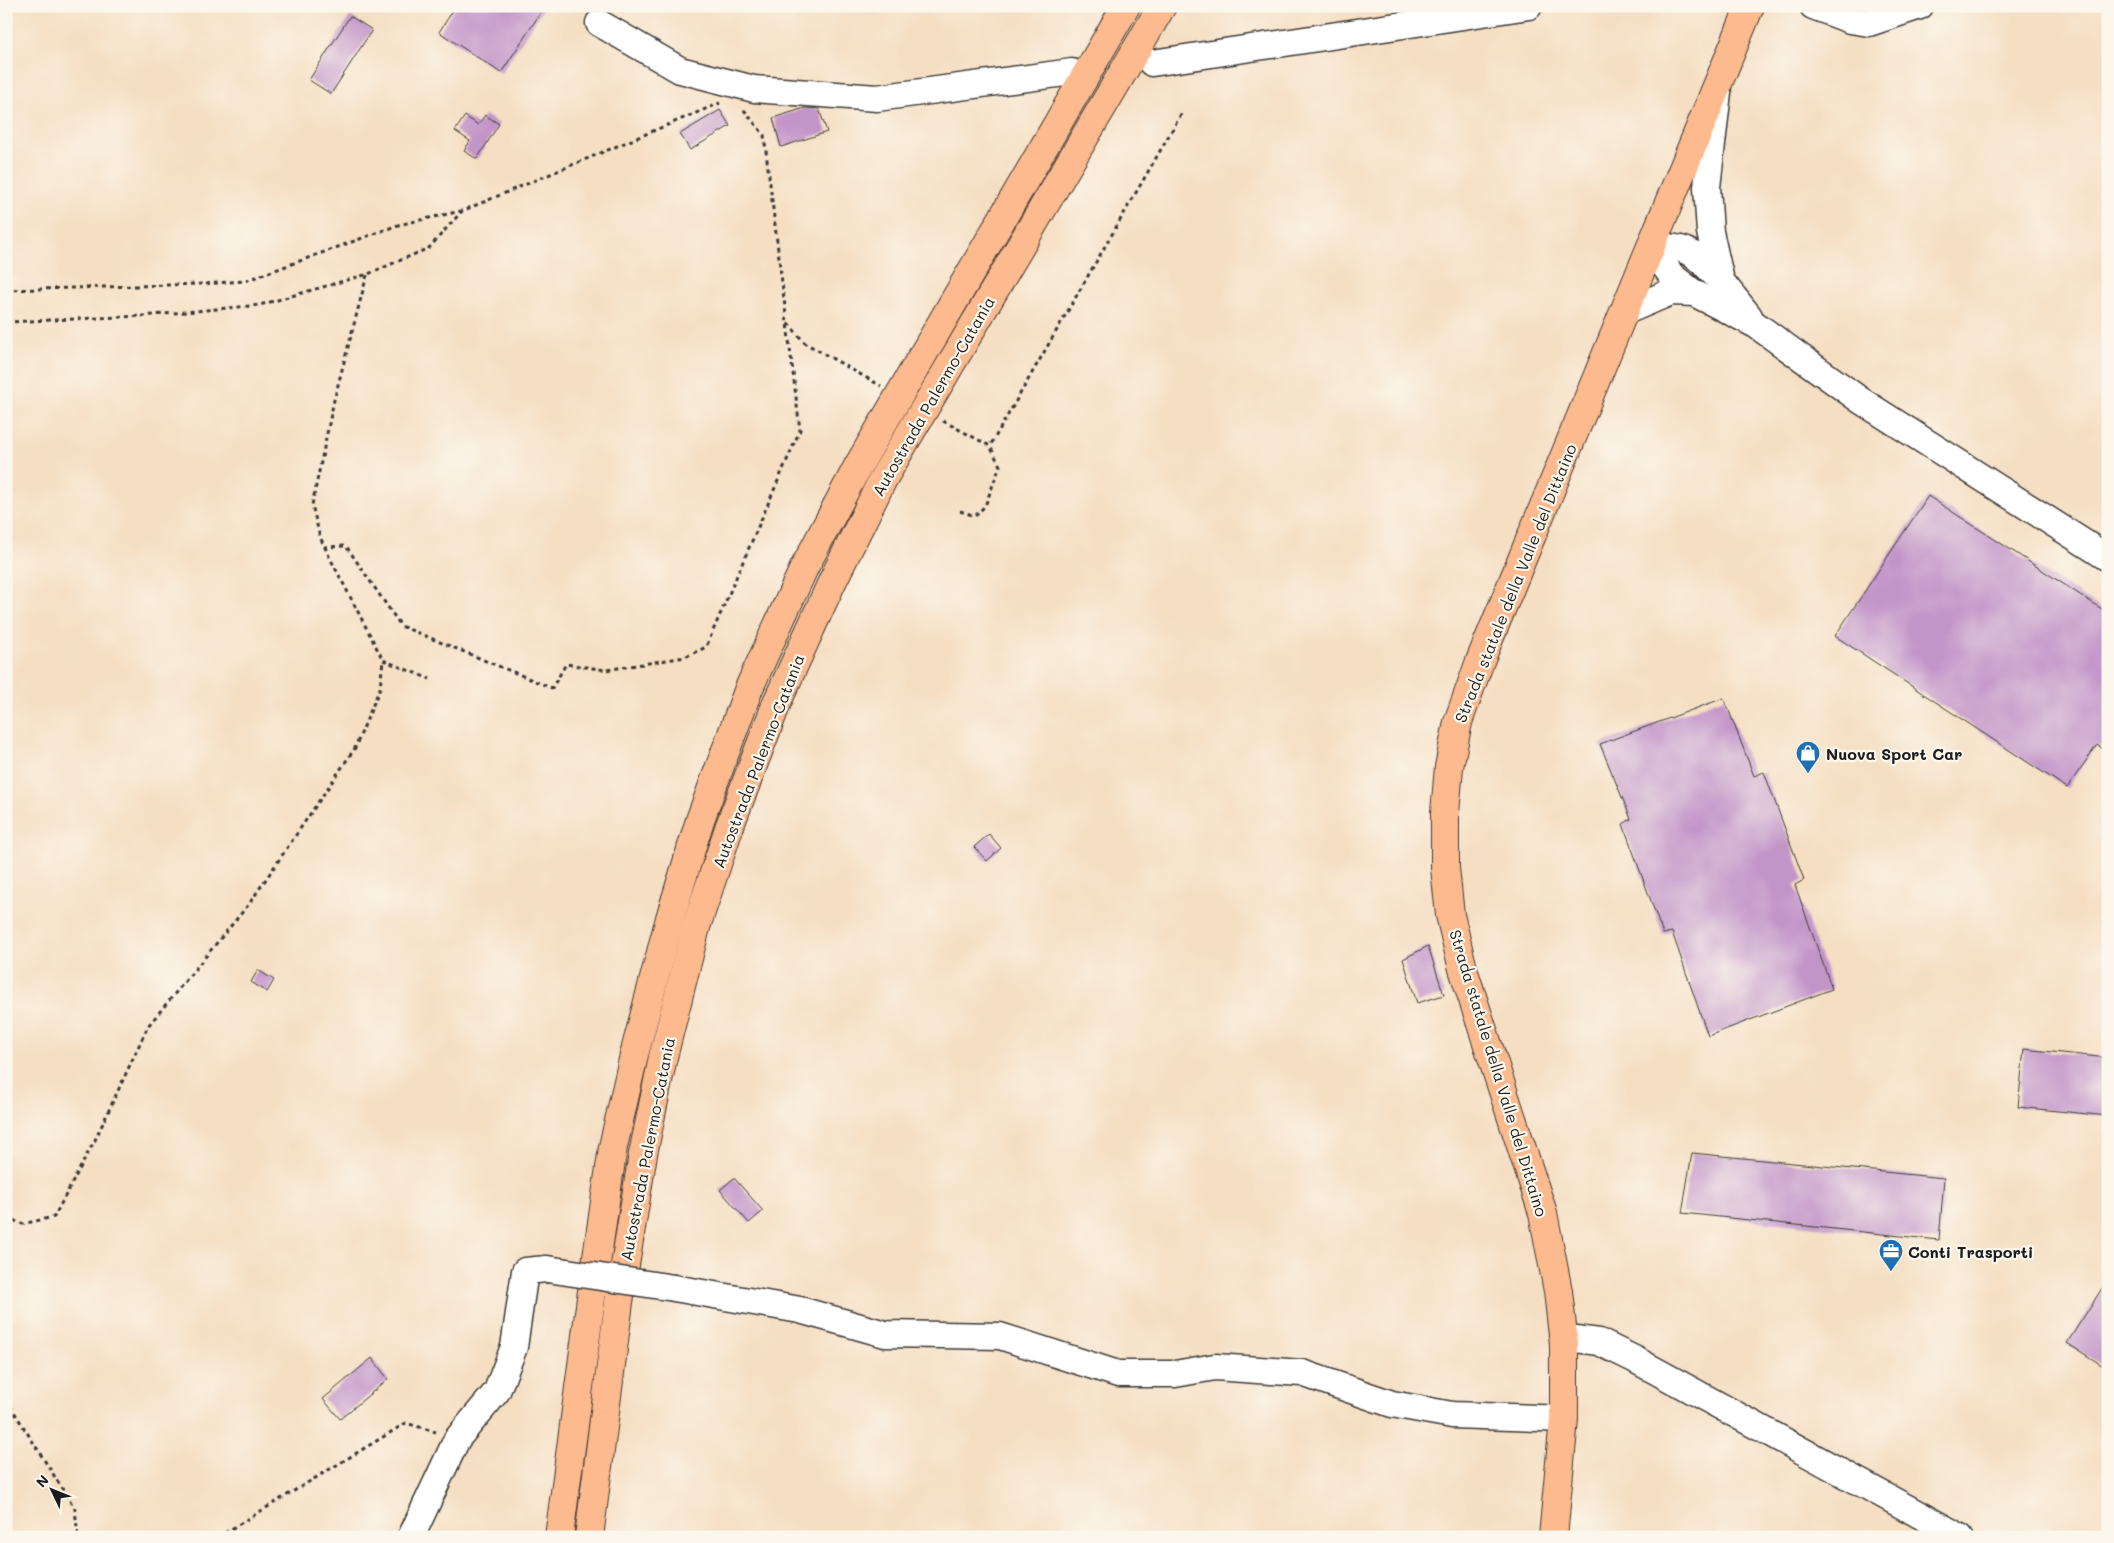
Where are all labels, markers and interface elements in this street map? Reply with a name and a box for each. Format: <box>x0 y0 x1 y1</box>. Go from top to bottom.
street label: Autostrada Palermo-Catania <box>867 292 999 500</box>
street label: Strada statale della Valle del Dittaino <box>1449 440 1581 726</box>
street label: Autostrada Palermo-Catania <box>707 651 809 871</box>
shop icon: Nuova Sport Car <box>1795 740 1821 774</box>
place label: Nuova Sport Car <box>1826 743 1962 764</box>
street label: Strada statale della Valle del Dittaino <box>1445 927 1553 1219</box>
street label: Autostrada Palermo-Catania <box>615 1035 679 1263</box>
office icon: Conti Trasporti <box>1878 1238 1904 1272</box>
place label: Conti Trasporti <box>1908 1241 2033 1262</box>
north arrow <box>28 1466 78 1516</box>
text: N <box>32 1470 53 1491</box>

